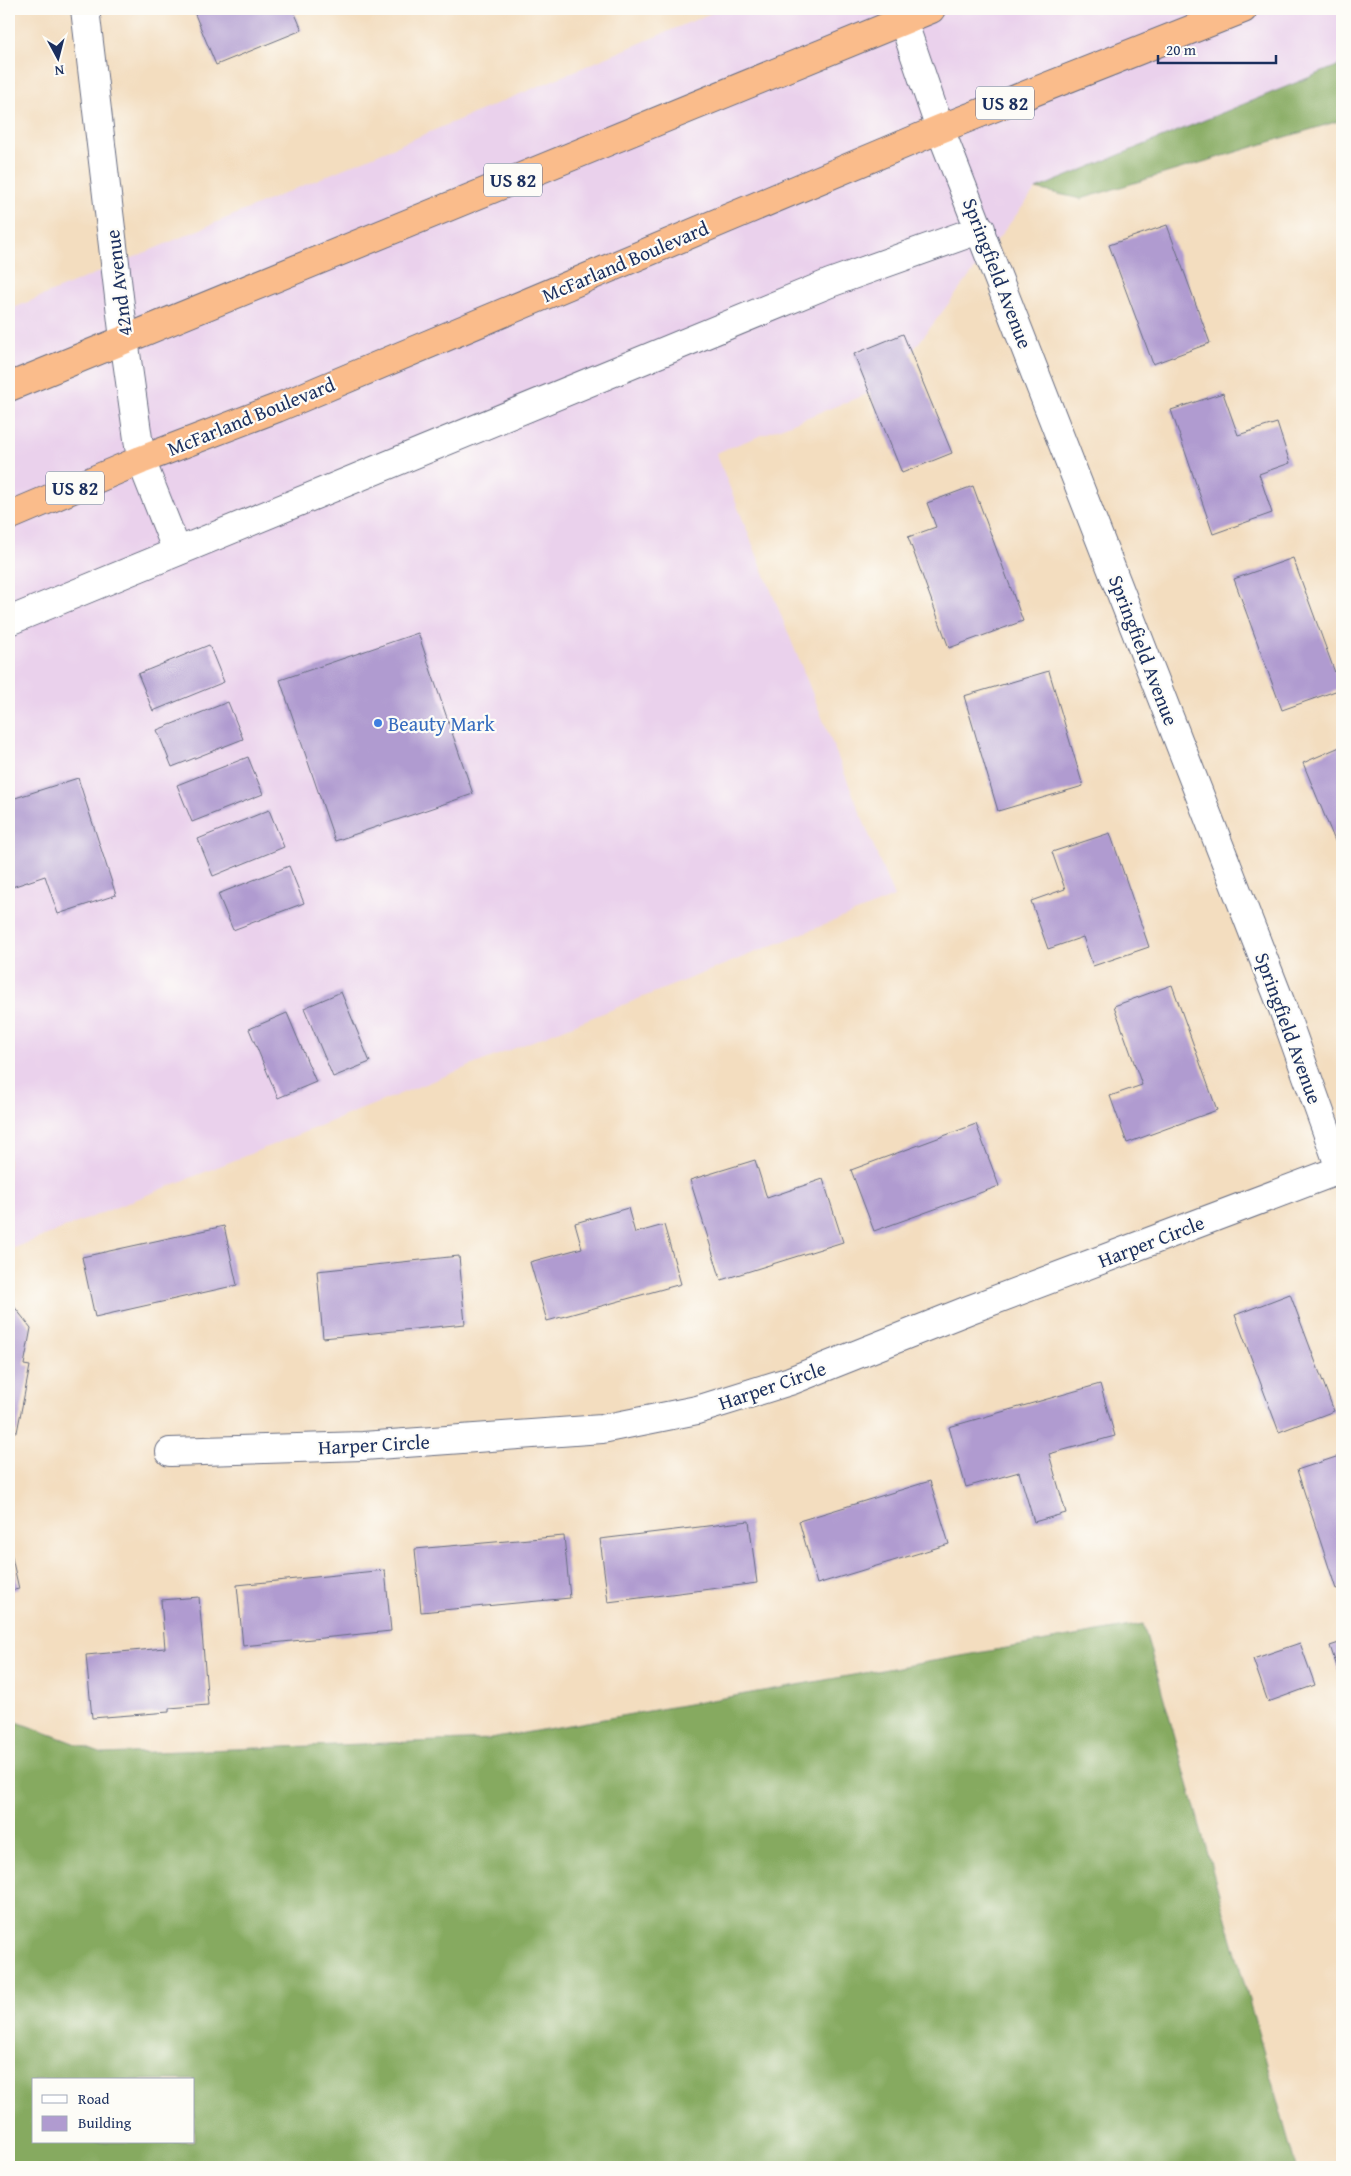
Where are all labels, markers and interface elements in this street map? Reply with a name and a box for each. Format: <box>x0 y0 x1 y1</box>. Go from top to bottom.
north arrow <box>32 32 82 82</box>
scale bar <box>1158 32 1276 64</box>
text: 20 m <box>1166 39 1197 60</box>
text: N <box>53 60 65 81</box>
road number: US 82 <box>976 86 1034 120</box>
road number: US 82 <box>484 164 542 196</box>
street label: Springfield Avenue <box>956 194 1040 352</box>
street label: McFarland Boulevard <box>537 213 713 309</box>
street label: 42nd Avenue <box>97 228 139 338</box>
street label: McFarland Boulevard <box>163 369 339 463</box>
road number: US 82 <box>46 472 104 504</box>
street label: Springfield Avenue <box>1102 571 1186 729</box>
place label: Beauty Mark <box>388 709 496 738</box>
marker: Beauty Mark <box>372 717 384 729</box>
street label: Springfield Avenue <box>1248 948 1330 1108</box>
street label: Harper Circle <box>1094 1207 1208 1275</box>
street label: Harper Circle <box>714 1353 830 1417</box>
street label: Harper Circle <box>317 1427 431 1461</box>
legend <box>32 2078 195 2144</box>
text: Road <box>78 2088 109 2109</box>
text: Building <box>78 2112 132 2133</box>

